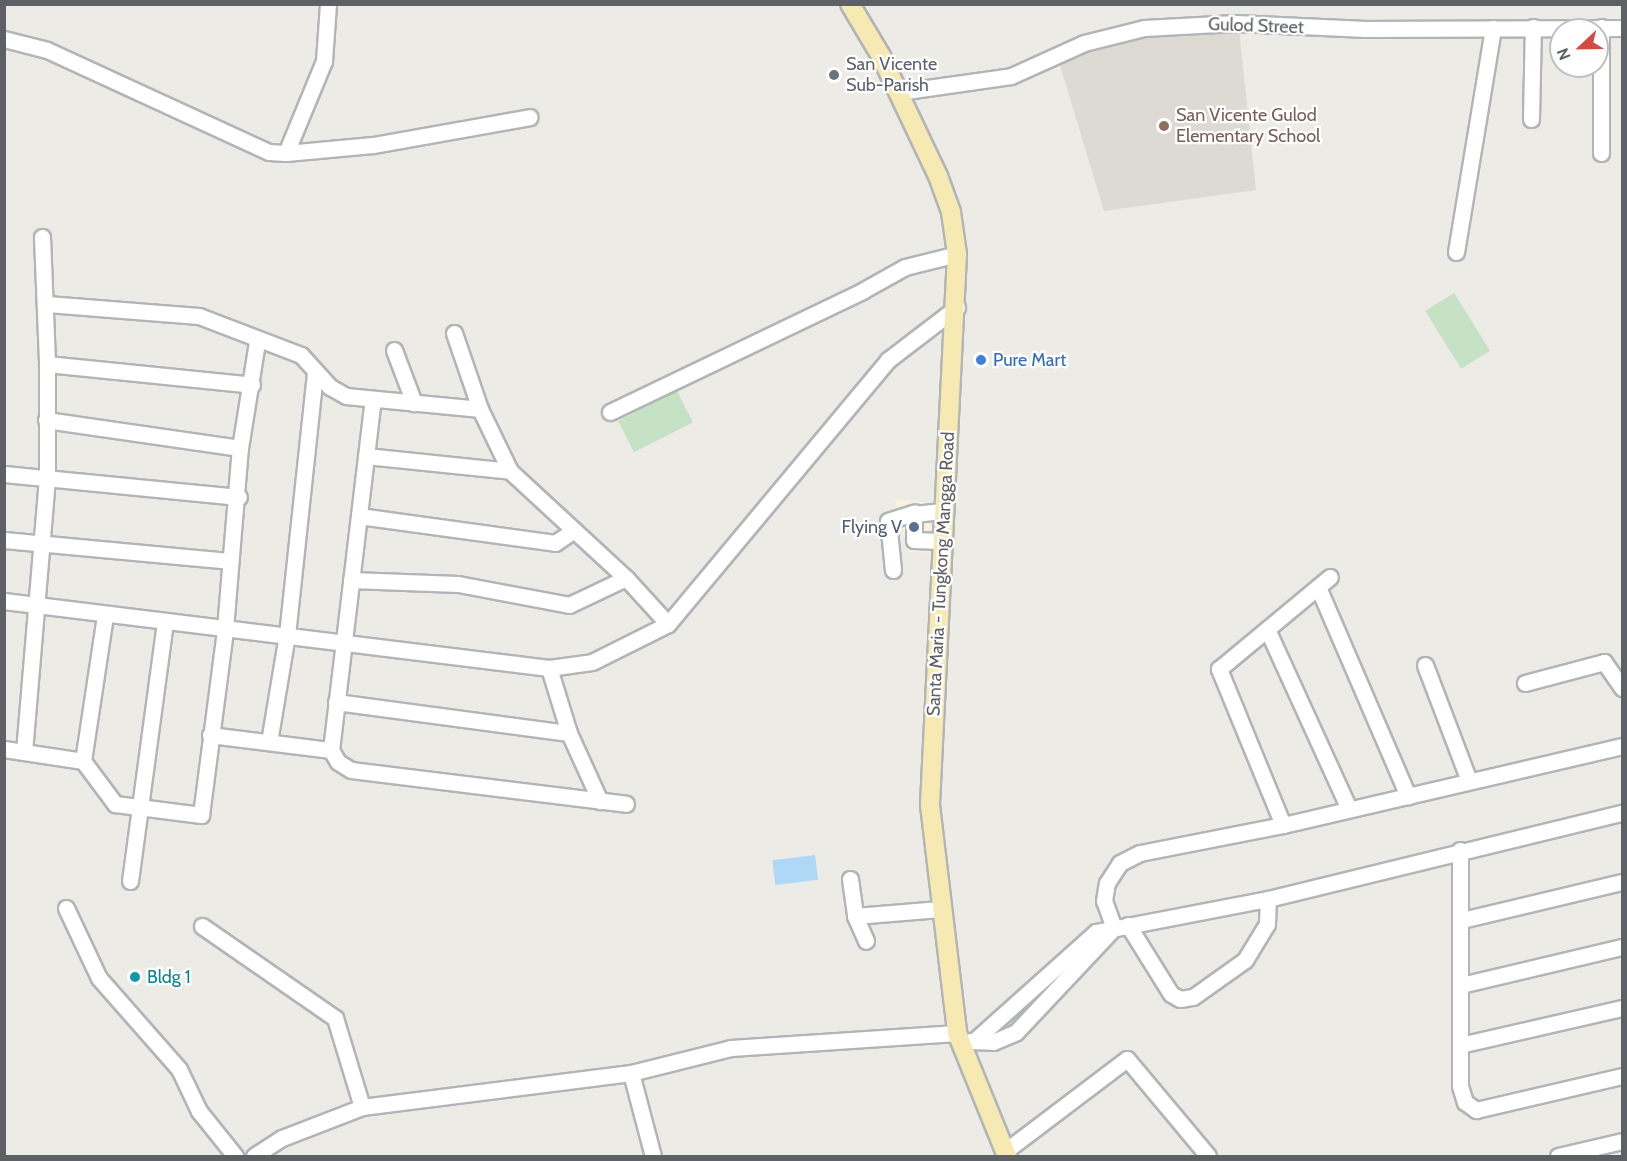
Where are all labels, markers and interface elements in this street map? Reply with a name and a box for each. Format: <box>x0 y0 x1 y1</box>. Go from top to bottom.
street label: Gulod Street <box>1208 14 1304 38</box>
north arrow <box>1549 18 1609 78</box>
text: N <box>1553 45 1575 63</box>
place label: San Vicente Sub-Parish <box>846 54 937 97</box>
marker: San Vicente Sub-Parish <box>827 68 841 82</box>
place label: San Vicente Gulod Elementary School <box>1176 105 1320 148</box>
marker: San Vicente Gulod Elementary School <box>1157 119 1171 133</box>
place label: Pure Mart <box>993 349 1066 371</box>
marker: Pure Mart <box>974 353 988 367</box>
street label: Santa Maria - Tungkong Mangga Road <box>923 431 959 717</box>
place label: Flying V <box>842 516 902 538</box>
marker: Flying V <box>907 520 921 534</box>
place label: Bldg 1 <box>147 966 191 988</box>
marker: Bldg 1 <box>128 970 142 984</box>

